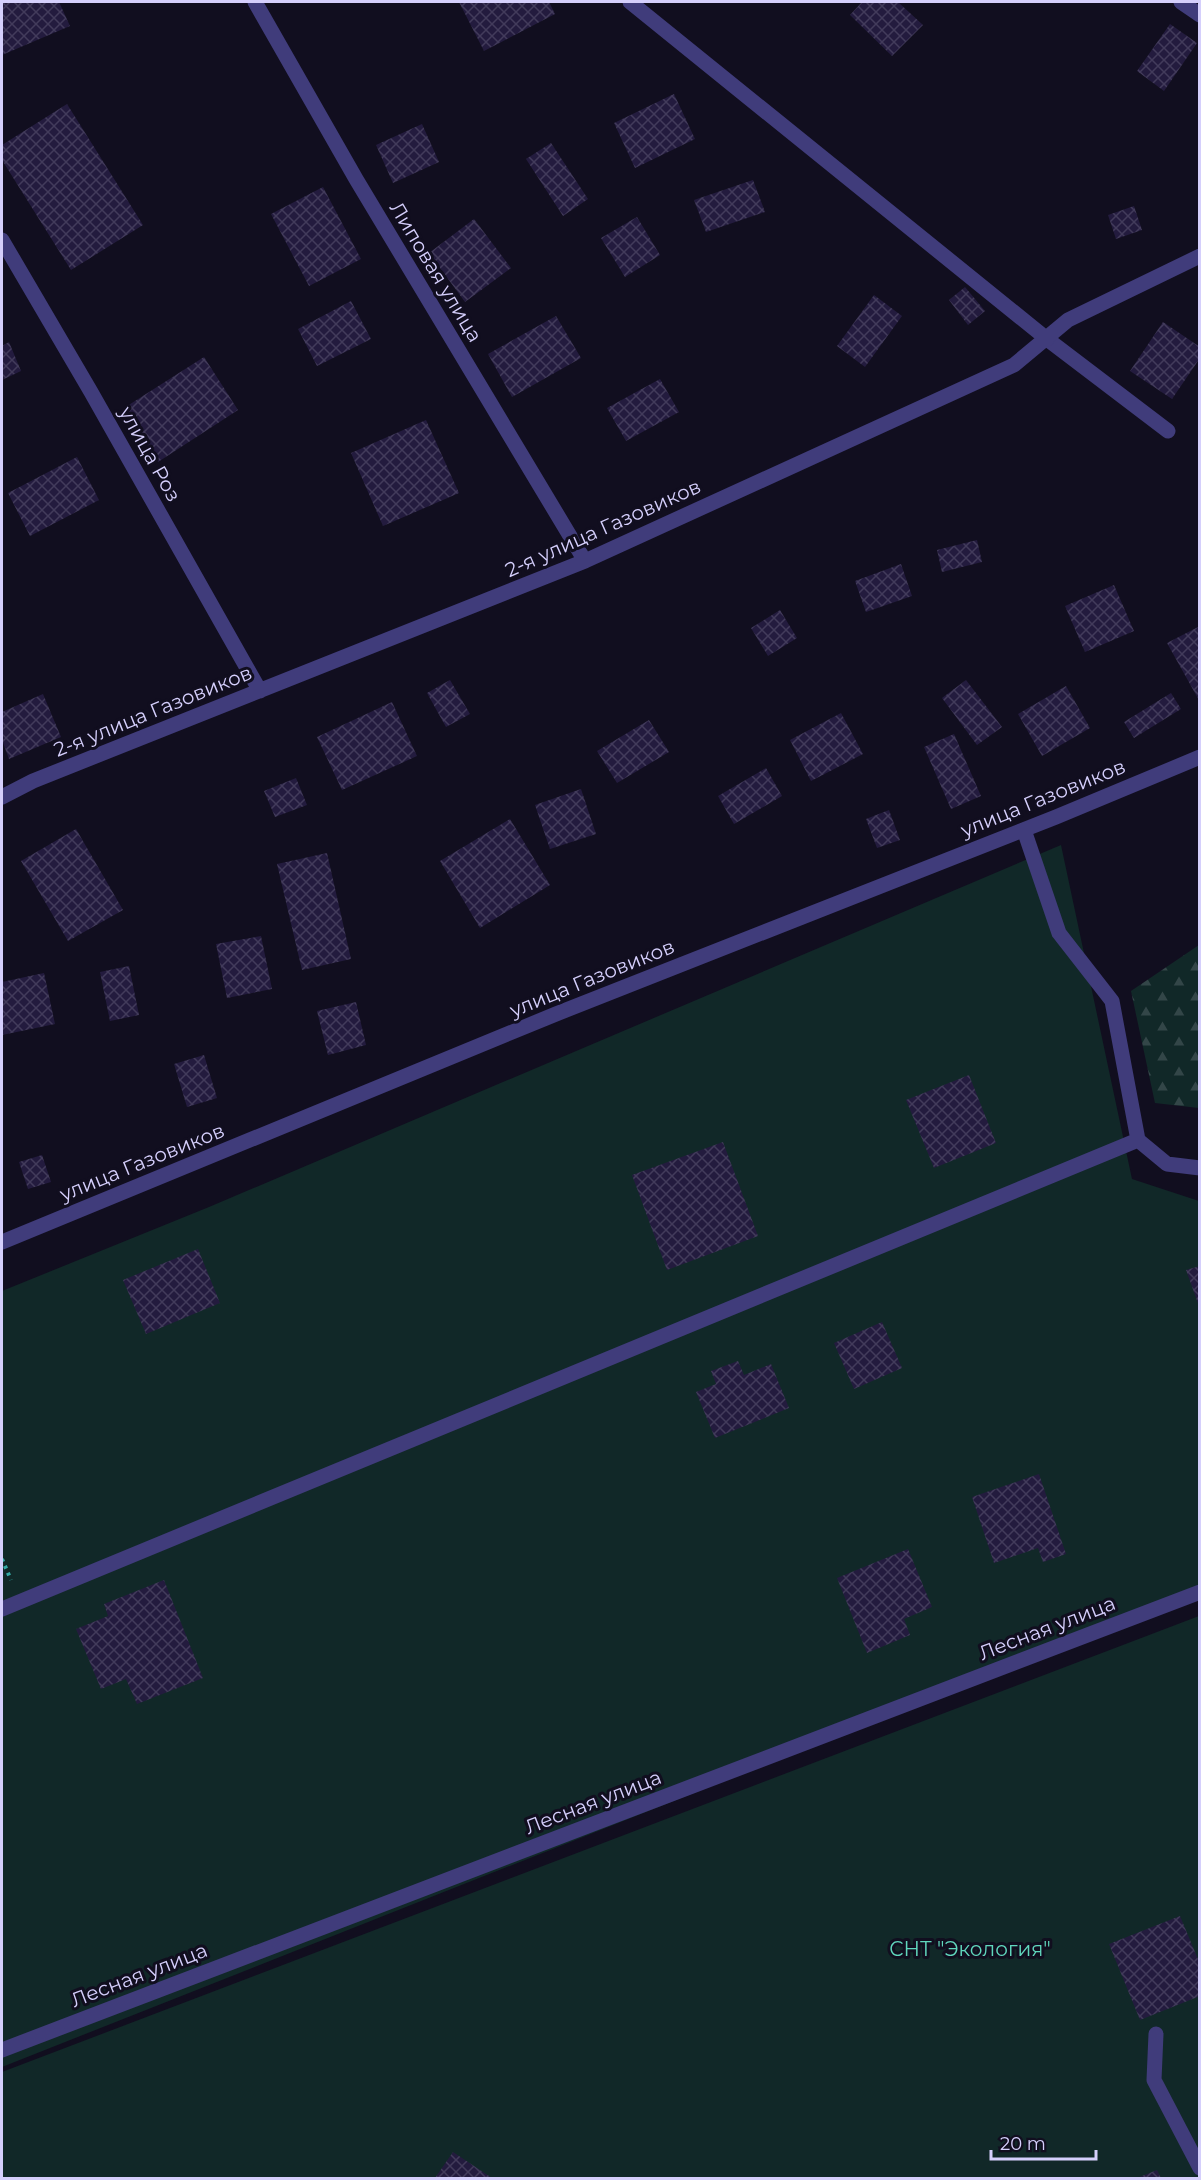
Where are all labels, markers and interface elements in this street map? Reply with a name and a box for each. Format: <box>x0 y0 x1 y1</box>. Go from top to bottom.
street label: Липовая улица <box>385 198 487 346</box>
street label: улица Роз <box>114 401 186 506</box>
street label: 2-я улица Газовиков <box>502 474 704 582</box>
street label: 2-я улица Газовиков <box>50 660 256 762</box>
street label: улица Газовиков <box>956 754 1129 842</box>
street label: улица Газовиков <box>505 934 678 1022</box>
street label: улица Газовиков <box>55 1118 228 1206</box>
street label: Лесная улица <box>975 1591 1119 1665</box>
street label: Лесная улица <box>521 1765 665 1839</box>
park label: СНТ "Экология" <box>889 1937 1051 1961</box>
street label: Лесная улица <box>67 1938 211 2012</box>
scale bar <box>991 2123 1096 2161</box>
text: 20 m <box>1000 2133 1046 2155</box>

